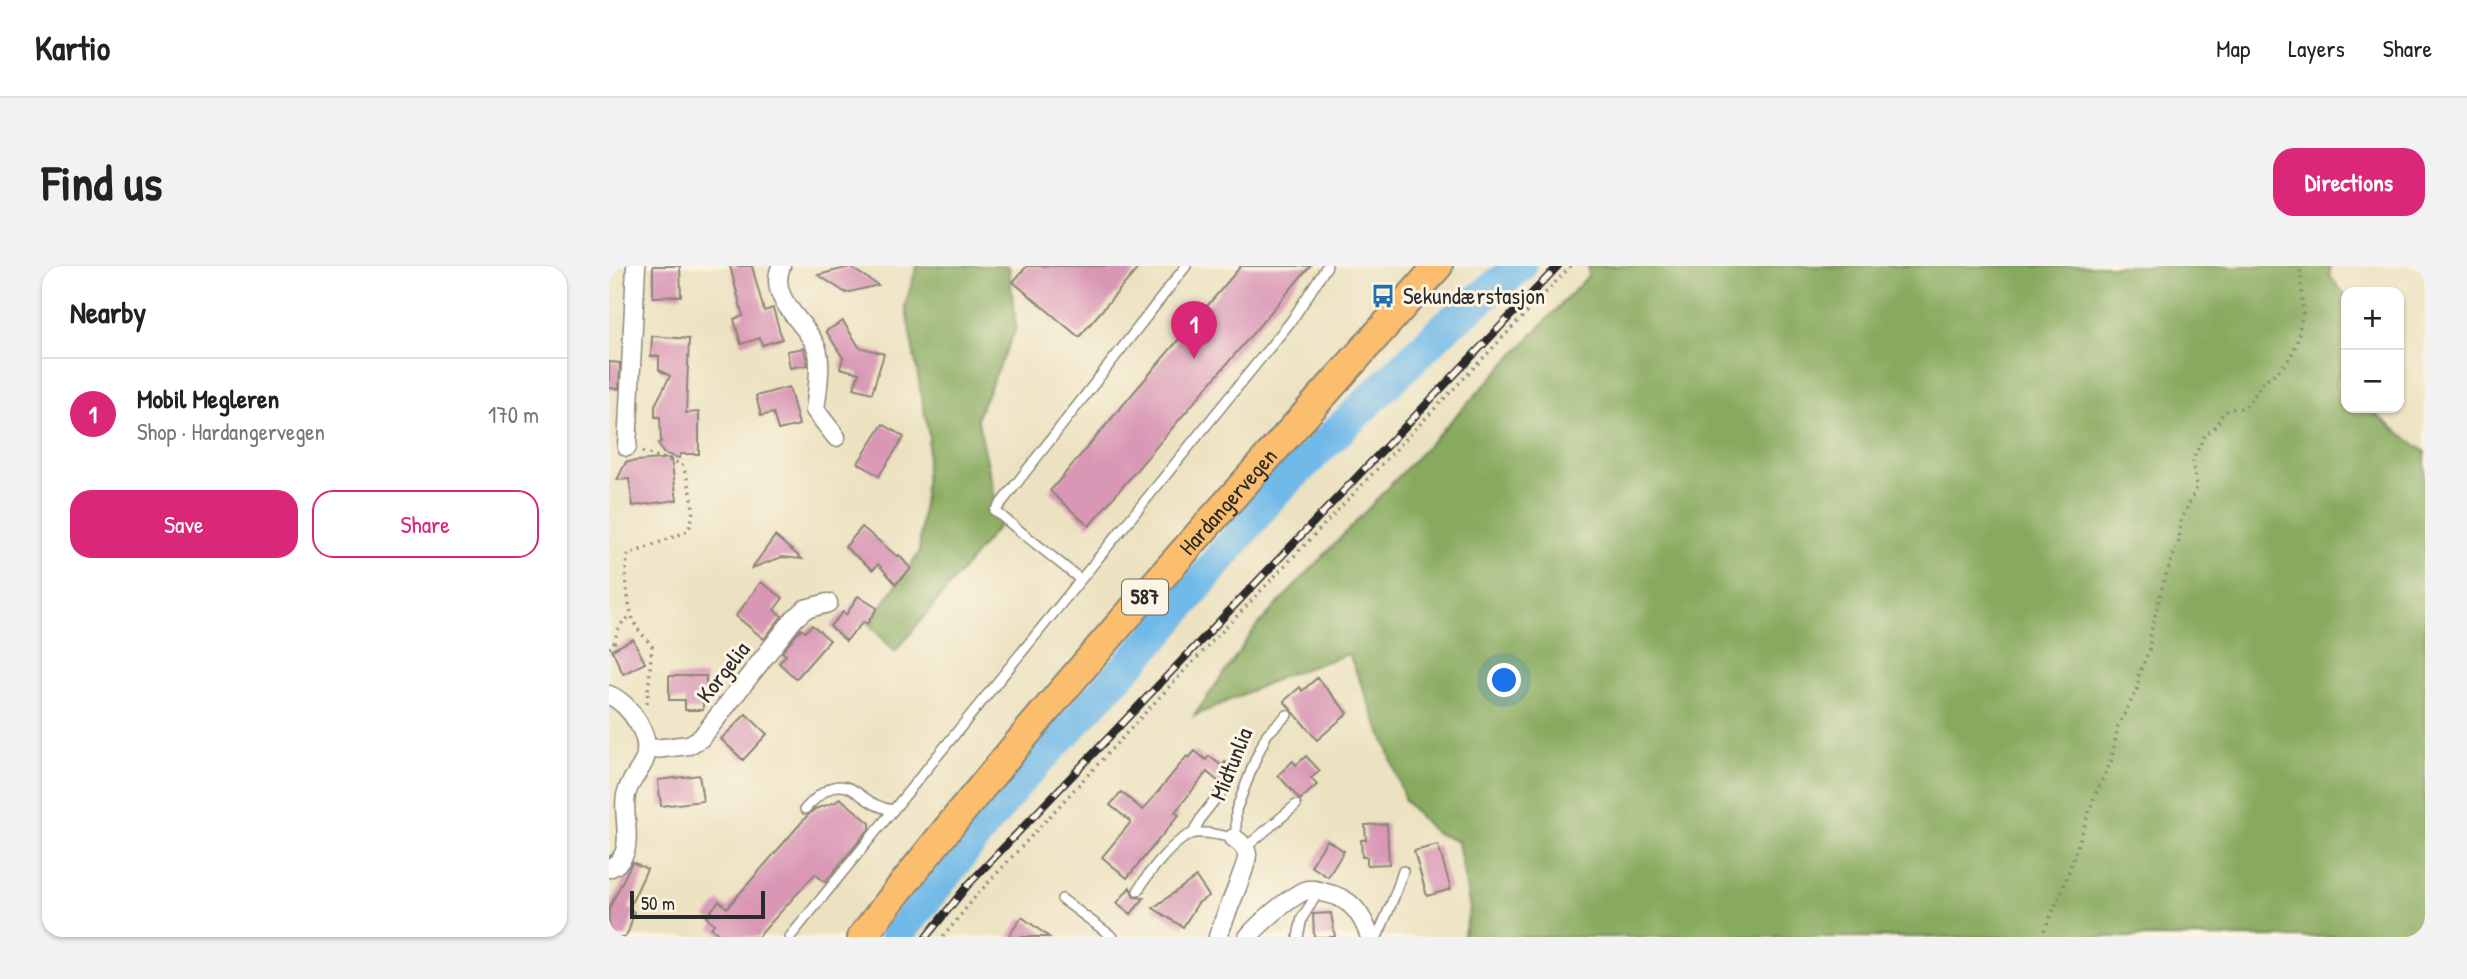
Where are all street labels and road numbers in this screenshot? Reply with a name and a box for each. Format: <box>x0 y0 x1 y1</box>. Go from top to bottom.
street label: Hardangervegen <box>1172 441 1284 561</box>
road number: 587 <box>1122 580 1168 614</box>
street label: Korgelia <box>689 635 756 709</box>
street label: Midtunlia <box>1202 723 1259 805</box>

